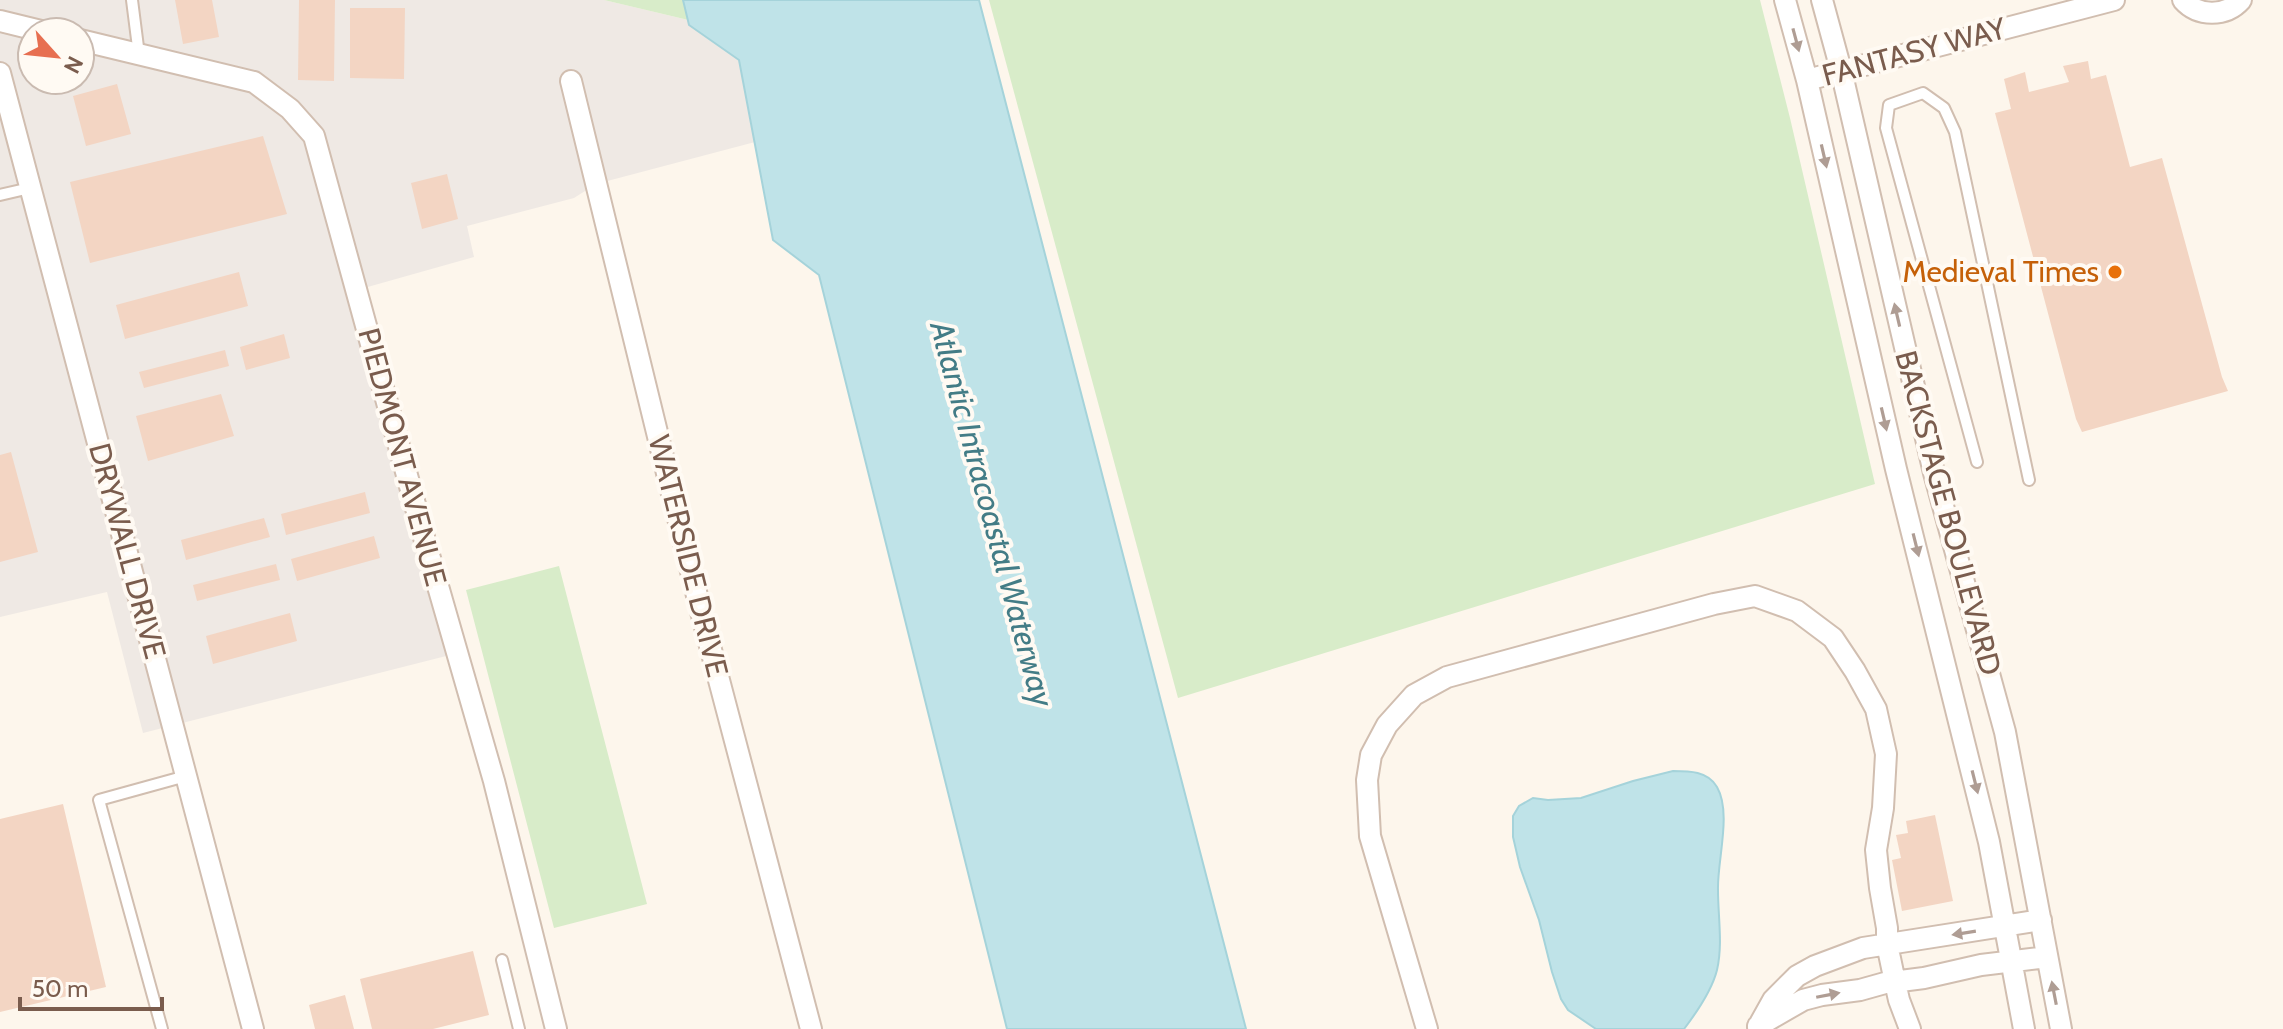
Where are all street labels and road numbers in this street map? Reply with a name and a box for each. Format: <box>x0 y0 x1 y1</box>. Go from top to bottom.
street label: FANTASY WAY <box>1818 9 2011 94</box>
street label: PIEDMONT AVENUE <box>350 324 455 590</box>
street label: BACKSTAGE BOULEVARD <box>1887 347 2010 679</box>
street label: WATERSIDE DRIVE <box>641 431 736 681</box>
street label: DRYWALL DRIVE <box>81 439 174 663</box>

